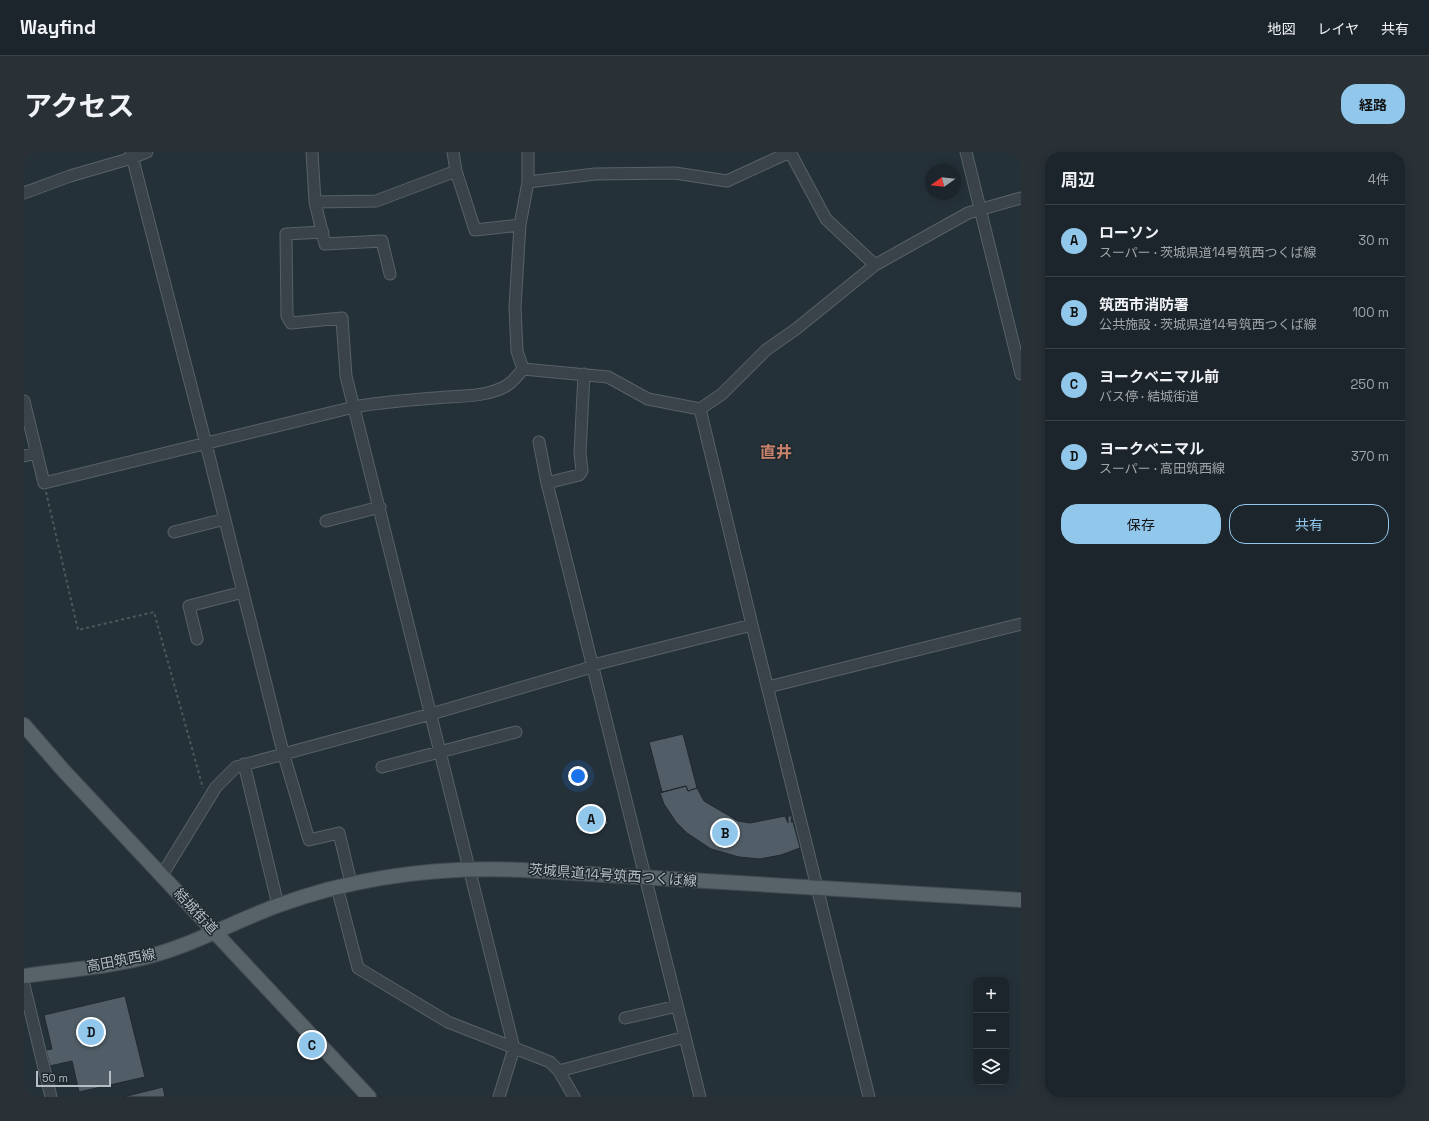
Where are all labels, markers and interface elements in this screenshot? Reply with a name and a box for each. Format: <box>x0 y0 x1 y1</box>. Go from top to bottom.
text: Wayfind <box>20 15 96 40</box>
text: 地図 <box>1267 20 1295 38</box>
text: レイヤ <box>1317 20 1359 38</box>
text: 共有 <box>1381 20 1409 38</box>
button: 経路 <box>1341 84 1405 124</box>
text: アクセス <box>24 88 135 124</box>
north arrow <box>925 164 961 200</box>
text: 周辺 <box>1061 169 1095 191</box>
text: 4件 <box>1368 171 1389 188</box>
text: ローソン <box>1099 223 1159 242</box>
text: A <box>1070 232 1078 249</box>
text: 30 m <box>1358 232 1389 249</box>
text: スーパー · 茨城県道14号筑西つくば線 <box>1099 244 1317 261</box>
text: 筑西市消防署 <box>1099 295 1189 314</box>
text: B <box>1070 304 1078 321</box>
text: 100 m <box>1352 304 1389 321</box>
text: 公共施設 · 茨城県道14号筑西つくば線 <box>1099 316 1317 333</box>
text: ヨークベニマル前 <box>1099 367 1219 386</box>
text: C <box>1070 376 1078 393</box>
text: 250 m <box>1351 376 1389 393</box>
text: バス停 · 結城街道 <box>1099 388 1199 405</box>
text: ヨークベニマル <box>1099 439 1204 458</box>
district label: 直井 <box>760 442 792 463</box>
text: D <box>1070 448 1078 465</box>
text: 370 m <box>1351 448 1389 465</box>
text: スーパー · 高田筑西線 <box>1099 460 1225 477</box>
button: 保存 <box>1061 504 1221 544</box>
button: 共有 <box>1229 504 1389 544</box>
your location <box>568 766 588 786</box>
pin: A <box>578 804 604 834</box>
pin: B <box>712 818 738 848</box>
street label: 茨城県道14号筑西つくば線 <box>528 860 698 890</box>
street label: 結城街道 <box>170 884 222 938</box>
street label: 高田筑西線 <box>85 944 157 976</box>
map controls <box>973 977 1009 1085</box>
button: + <box>973 977 1009 1013</box>
button: − <box>973 1013 1009 1049</box>
pin: D <box>78 1017 104 1047</box>
pin: C <box>299 1030 325 1060</box>
button: layers <box>973 1049 1009 1085</box>
scale bar <box>36 1069 111 1088</box>
text: 50 m <box>42 1071 68 1085</box>

